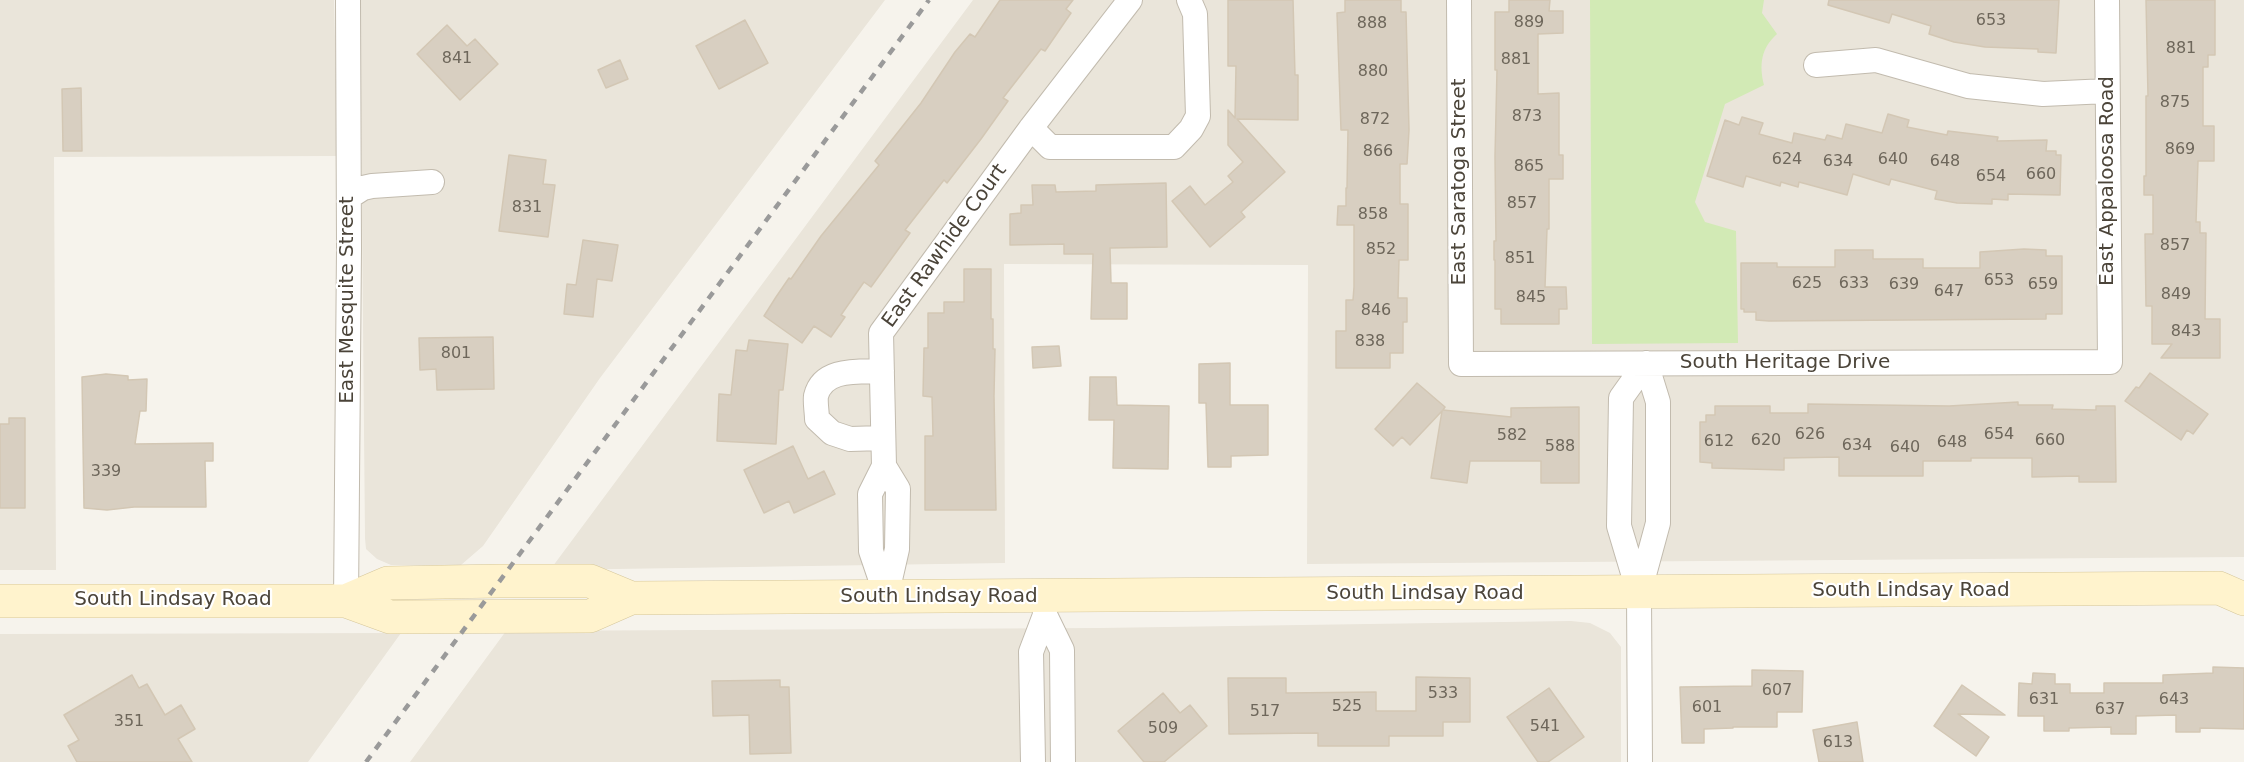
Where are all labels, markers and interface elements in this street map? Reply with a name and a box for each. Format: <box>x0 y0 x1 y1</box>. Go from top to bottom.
house number: 653 <box>1976 11 2006 31</box>
house number: 889 <box>1514 13 1544 33</box>
house number: 888 <box>1357 14 1387 34</box>
house number: 881 <box>2166 39 2196 59</box>
house number: 841 <box>442 49 472 69</box>
house number: 881 <box>1501 50 1531 70</box>
house number: 880 <box>1358 62 1388 82</box>
street label: East Appaloosa Road <box>2096 76 2120 286</box>
street label: East Saratoga Street <box>1448 78 1472 286</box>
house number: 875 <box>2160 93 2190 113</box>
house number: 873 <box>1512 107 1542 127</box>
house number: 872 <box>1360 110 1390 130</box>
house number: 869 <box>2165 140 2195 160</box>
house number: 866 <box>1363 142 1393 162</box>
house number: 624 <box>1772 150 1802 170</box>
house number: 640 <box>1878 150 1908 170</box>
house number: 634 <box>1823 152 1853 172</box>
house number: 648 <box>1930 152 1960 172</box>
house number: 865 <box>1514 157 1544 177</box>
street label: East Rawhide Court <box>878 160 1012 332</box>
house number: 660 <box>2026 165 2056 185</box>
house number: 654 <box>1976 167 2006 187</box>
house number: 857 <box>1507 194 1537 214</box>
street label: East Mesquite Street <box>336 196 360 404</box>
house number: 831 <box>512 198 542 218</box>
house number: 858 <box>1358 205 1388 225</box>
house number: 857 <box>2160 236 2190 256</box>
house number: 852 <box>1366 240 1396 260</box>
house number: 851 <box>1505 249 1535 269</box>
house number: 653 <box>1984 271 2014 291</box>
house number: 625 <box>1792 274 1822 294</box>
house number: 633 <box>1839 274 1869 294</box>
house number: 639 <box>1889 275 1919 295</box>
house number: 659 <box>2028 275 2058 295</box>
house number: 647 <box>1934 282 1964 302</box>
house number: 849 <box>2161 285 2191 305</box>
house number: 845 <box>1516 288 1546 308</box>
house number: 846 <box>1361 301 1391 321</box>
house number: 843 <box>2171 322 2201 342</box>
house number: 838 <box>1355 332 1385 352</box>
house number: 801 <box>441 344 471 364</box>
street label: South Heritage Drive <box>1680 351 1890 375</box>
house number: 626 <box>1795 425 1825 445</box>
house number: 654 <box>1984 425 2014 445</box>
house number: 582 <box>1497 426 1527 446</box>
house number: 620 <box>1751 431 1781 451</box>
house number: 660 <box>2035 431 2065 451</box>
house number: 612 <box>1704 432 1734 452</box>
house number: 648 <box>1937 433 1967 453</box>
house number: 634 <box>1842 436 1872 456</box>
house number: 588 <box>1545 437 1575 457</box>
house number: 640 <box>1890 438 1920 458</box>
house number: 339 <box>91 462 121 482</box>
street label: South Lindsay Road <box>1812 579 2010 603</box>
street label: South Lindsay Road <box>1326 582 1524 606</box>
street label: South Lindsay Road <box>840 585 1038 609</box>
street label: South Lindsay Road <box>74 588 272 612</box>
house number: 607 <box>1762 681 1792 701</box>
house number: 533 <box>1428 684 1458 704</box>
house number: 631 <box>2029 690 2059 710</box>
house number: 643 <box>2159 690 2189 710</box>
house number: 525 <box>1332 697 1362 717</box>
house number: 601 <box>1692 698 1722 718</box>
house number: 637 <box>2095 700 2125 720</box>
house number: 517 <box>1250 702 1280 722</box>
house number: 351 <box>114 712 144 732</box>
house number: 541 <box>1530 717 1560 737</box>
house number: 509 <box>1148 719 1178 739</box>
house number: 613 <box>1823 733 1853 753</box>

